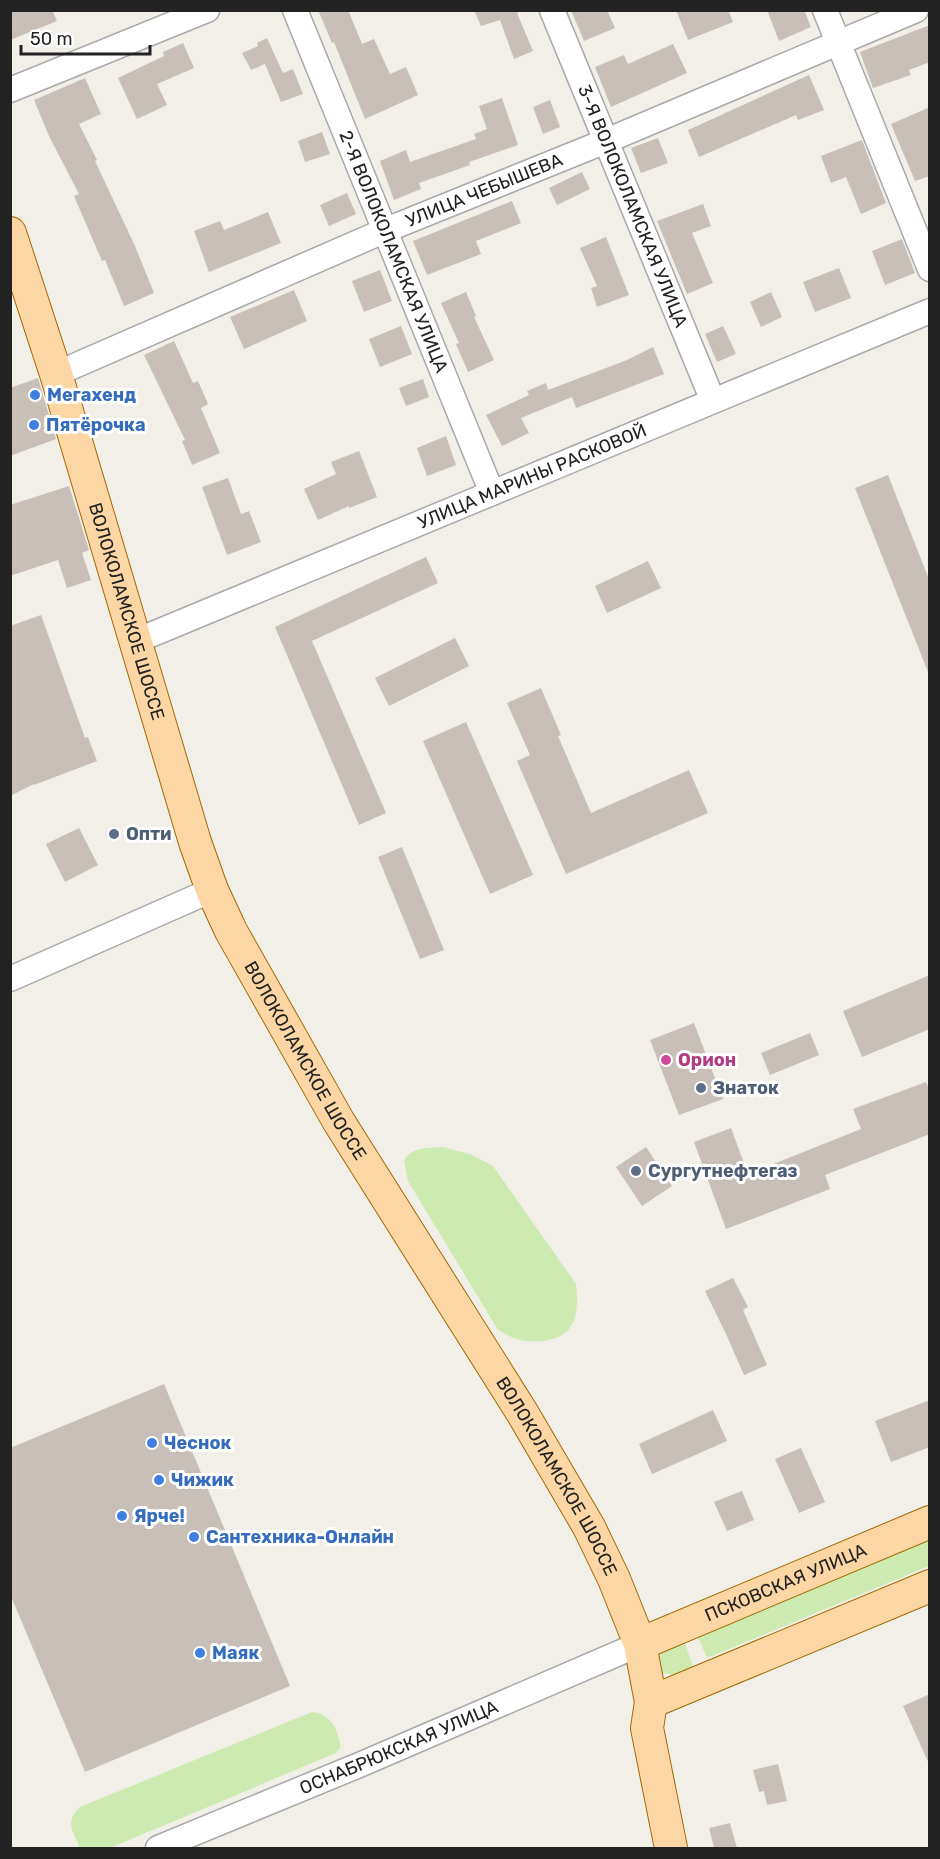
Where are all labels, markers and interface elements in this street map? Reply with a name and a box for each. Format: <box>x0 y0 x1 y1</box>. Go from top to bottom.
scale bar <box>21 18 150 56</box>
text: 50 m <box>30 28 73 50</box>
street label: 3-Я ВОЛОКОЛАМСКАЯ УЛИЦА <box>573 82 692 330</box>
street label: 2-Я ВОЛОКОЛАМСКАЯ УЛИЦА <box>334 127 453 376</box>
street label: УЛИЦА ЧЕБЫШЕВА <box>403 149 566 232</box>
place label: Мегахенд <box>47 384 136 406</box>
marker: Мегахенд <box>28 388 42 402</box>
place label: Пятёрочка <box>46 414 146 436</box>
marker: Пятёрочка <box>27 418 41 432</box>
street label: УЛИЦА МАРИНЫ РАСКОВОЙ <box>415 419 650 534</box>
street label: ВОЛОКОЛАМСКОЕ ШОССЕ <box>84 500 169 723</box>
place label: Опти <box>126 823 172 845</box>
marker: Опти <box>107 827 121 841</box>
street label: ВОЛОКОЛАМСКОЕ ШОССЕ <box>239 957 371 1164</box>
place label: Орион <box>678 1049 736 1071</box>
marker: Орион <box>659 1053 673 1067</box>
place label: Знаток <box>713 1077 779 1099</box>
marker: Знаток <box>694 1081 708 1095</box>
place label: Сургутнефтегаз <box>648 1160 798 1182</box>
marker: Сургутнефтегаз <box>629 1164 643 1178</box>
street label: ВОЛОКОЛАМСКОЕ ШОССЕ <box>491 1373 622 1579</box>
place label: Чеснок <box>164 1432 231 1454</box>
marker: Чеснок <box>145 1436 159 1450</box>
place label: Чижик <box>171 1469 234 1491</box>
marker: Чижик <box>152 1473 166 1487</box>
place label: Ярче! <box>134 1505 185 1527</box>
marker: Ярче! <box>115 1509 129 1523</box>
place label: Сантехника-Онлайн <box>206 1526 394 1548</box>
marker: Сантехника-Онлайн <box>187 1530 201 1544</box>
street label: ПСКОВСКАЯ УЛИЦА <box>702 1539 870 1626</box>
place label: Маяк <box>212 1642 259 1664</box>
marker: Маяк <box>193 1646 207 1660</box>
street label: ОСНАБРЮКСКАЯ УЛИЦА <box>296 1696 501 1799</box>

